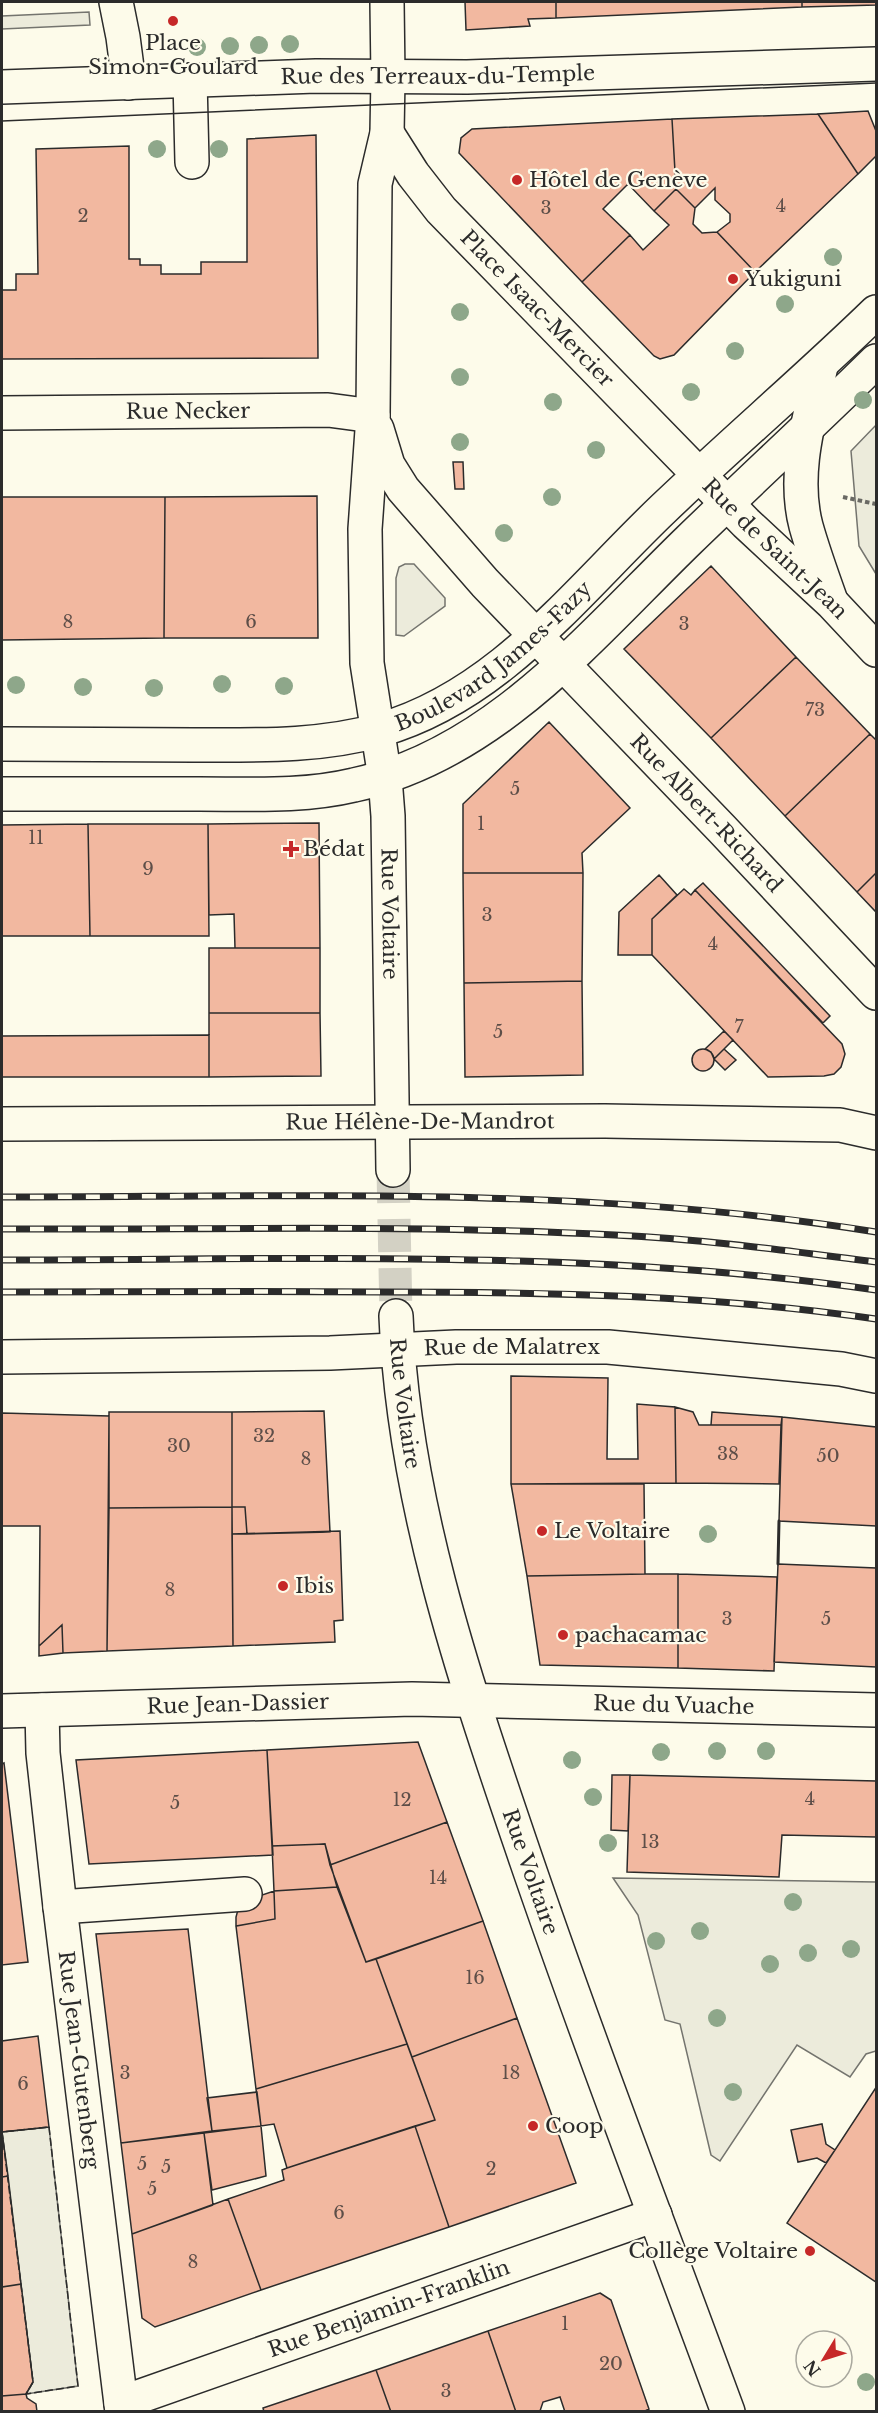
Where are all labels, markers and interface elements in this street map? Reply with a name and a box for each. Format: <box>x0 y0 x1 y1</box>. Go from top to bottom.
marker: Place Simon-Goulard <box>166 14 180 28</box>
place label: Place Simon-Goulard <box>88 30 258 80</box>
street label: Rue des Terreaux-du-Temple <box>280 60 596 90</box>
place label: Hôtel de Genève <box>529 167 708 193</box>
marker: Hôtel de Genève <box>510 173 524 187</box>
house number: 4 <box>776 195 786 217</box>
house number: 3 <box>540 197 552 219</box>
house number: 2 <box>77 205 89 227</box>
street label: Place Isaac-Mercier <box>455 225 619 393</box>
place label: Yukiguni <box>744 266 842 292</box>
marker: Yukiguni <box>726 272 740 286</box>
street label: Rue Necker <box>126 398 250 425</box>
street label: Rue de Saint-Jean <box>697 473 853 624</box>
street label: Boulevard James-Fazy <box>392 575 598 737</box>
house number: 8 <box>63 611 73 633</box>
house number: 6 <box>245 611 257 633</box>
house number: 3 <box>678 613 690 635</box>
house number: 73 <box>805 699 825 721</box>
street label: Rue Albert-Richard <box>625 729 788 898</box>
house number: 5 <box>510 778 520 800</box>
house number: 1 <box>477 813 485 835</box>
house number: 11 <box>28 827 44 849</box>
place label: Bédat <box>303 836 365 862</box>
marker: Bédat <box>284 842 298 856</box>
street label: Rue Voltaire <box>375 848 403 980</box>
house number: 9 <box>142 858 154 880</box>
house number: 3 <box>481 904 493 926</box>
house number: 4 <box>708 933 718 955</box>
house number: 7 <box>734 1016 744 1038</box>
house number: 5 <box>493 1021 503 1043</box>
street label: Rue Hélène-De-Mandrot <box>285 1108 555 1136</box>
street label: Rue de Malatrex <box>423 1334 600 1362</box>
street label: Rue Voltaire <box>384 1337 426 1471</box>
house number: 32 <box>253 1425 275 1447</box>
house number: 30 <box>167 1435 191 1457</box>
house number: 38 <box>717 1443 739 1465</box>
house number: 50 <box>816 1445 840 1467</box>
house number: 8 <box>301 1448 311 1470</box>
place label: Le Voltaire <box>554 1518 670 1544</box>
marker: Le Voltaire <box>535 1524 549 1538</box>
place label: Ibis <box>295 1573 334 1599</box>
house number: 8 <box>165 1579 175 1601</box>
marker: Ibis <box>276 1579 290 1593</box>
house number: 3 <box>721 1608 733 1630</box>
house number: 5 <box>821 1608 831 1630</box>
place label: pachacamac <box>575 1622 707 1648</box>
marker: pachacamac <box>556 1628 570 1642</box>
street label: Rue Jean-Dassier <box>146 1688 330 1720</box>
street label: Rue du Vuache <box>593 1690 755 1720</box>
house number: 4 <box>805 1788 815 1810</box>
house number: 12 <box>392 1789 412 1811</box>
house number: 5 <box>170 1792 180 1814</box>
street label: Rue Voltaire <box>497 1805 564 1938</box>
house number: 13 <box>640 1831 660 1853</box>
house number: 14 <box>429 1867 447 1889</box>
street label: Rue Jean-Gutenberg <box>52 1949 105 2171</box>
house number: 16 <box>465 1967 485 1989</box>
house number: 3 <box>119 2062 131 2084</box>
house number: 18 <box>502 2062 520 2084</box>
house number: 6 <box>17 2073 29 2095</box>
place label: Coop <box>545 2113 604 2139</box>
marker: Coop <box>526 2119 540 2133</box>
house number: 5 <box>137 2153 147 2175</box>
house number: 5 <box>161 2156 171 2178</box>
house number: 2 <box>485 2158 497 2180</box>
house number: 5 <box>147 2178 157 2200</box>
house number: 6 <box>333 2202 345 2224</box>
place label: Collège Voltaire <box>628 2238 798 2264</box>
marker: Collège Voltaire <box>803 2244 817 2258</box>
house number: 8 <box>188 2251 198 2273</box>
street label: Rue Benjamin-Franklin <box>265 2254 513 2363</box>
house number: 1 <box>561 2313 569 2335</box>
north arrow <box>794 2329 854 2389</box>
house number: 20 <box>599 2353 623 2375</box>
text: N <box>800 2356 825 2380</box>
house number: 3 <box>440 2380 452 2402</box>

